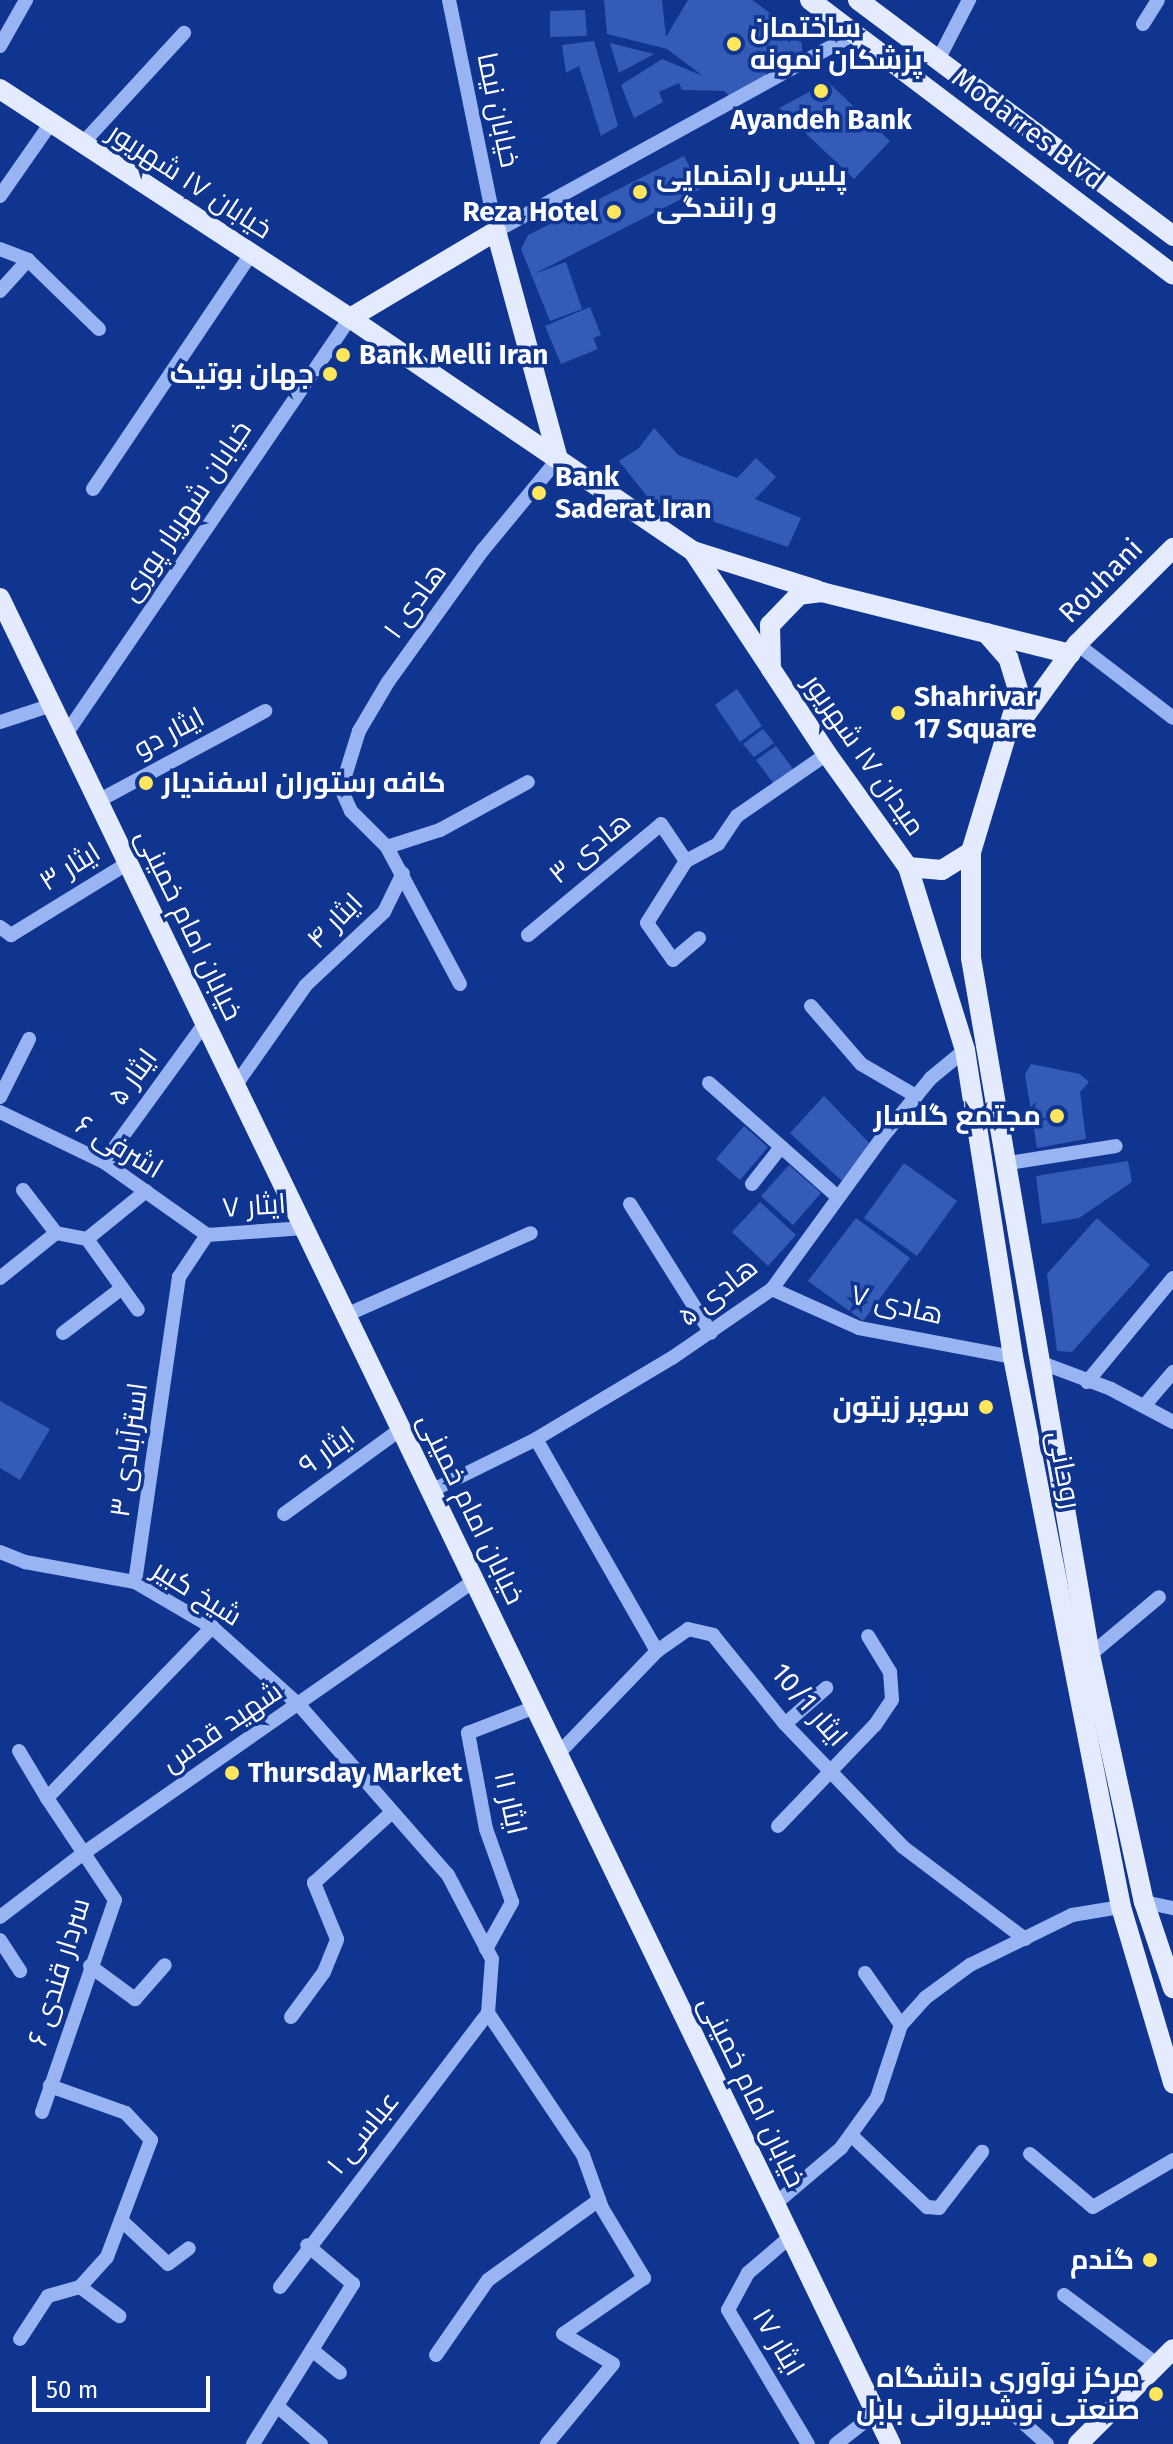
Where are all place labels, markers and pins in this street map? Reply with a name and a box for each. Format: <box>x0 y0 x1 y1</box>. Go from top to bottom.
place label: ساختمان پزشکان نمونه <box>750 11 923 77</box>
marker: ساختمان پزشکان نمونه <box>725 35 743 53</box>
marker: Ayandeh Bank <box>812 82 830 100</box>
place label: Ayandeh Bank <box>730 103 912 137</box>
place label: پلیس راهنمایی و رانندگی <box>656 159 847 225</box>
marker: پلیس راهنمایی و رانندگی <box>631 183 649 201</box>
place label: Reza Hotel <box>462 195 598 229</box>
marker: Reza Hotel <box>605 203 623 221</box>
place label: Bank Melli Iran <box>359 338 548 372</box>
marker: Bank Melli Iran <box>334 346 352 364</box>
place label: جهان بوتیک <box>170 357 314 391</box>
marker: جهان بوتیک <box>321 365 339 383</box>
place label: Bank Saderat Iran <box>555 460 712 526</box>
marker: Bank Saderat Iran <box>530 484 548 502</box>
place label: Shahrivar 17 Square <box>914 680 1037 746</box>
marker: Shahrivar 17 Square <box>889 704 907 722</box>
place label: کافه رستوران اسفندیار <box>162 766 446 800</box>
marker: کافه رستوران اسفندیار <box>137 774 155 792</box>
place label: مجتمع گلسار <box>874 1099 1041 1133</box>
marker: مجتمع گلسار <box>1048 1107 1066 1125</box>
place label: سوپر زیتون <box>832 1390 970 1424</box>
marker: سوپر زیتون <box>977 1398 995 1416</box>
place label: Thursday Market <box>248 1756 463 1790</box>
marker: Thursday Market <box>223 1764 241 1782</box>
place label: گندم <box>1070 2243 1134 2277</box>
marker: گندم <box>1141 2251 1159 2269</box>
place label: مرکز نوآوری دانشگاه صنعتی نوشیروانی بابل <box>856 2361 1140 2427</box>
marker: مرکز نوآوری دانشگاه صنعتی نوشیروانی بابل <box>1147 2385 1165 2403</box>

